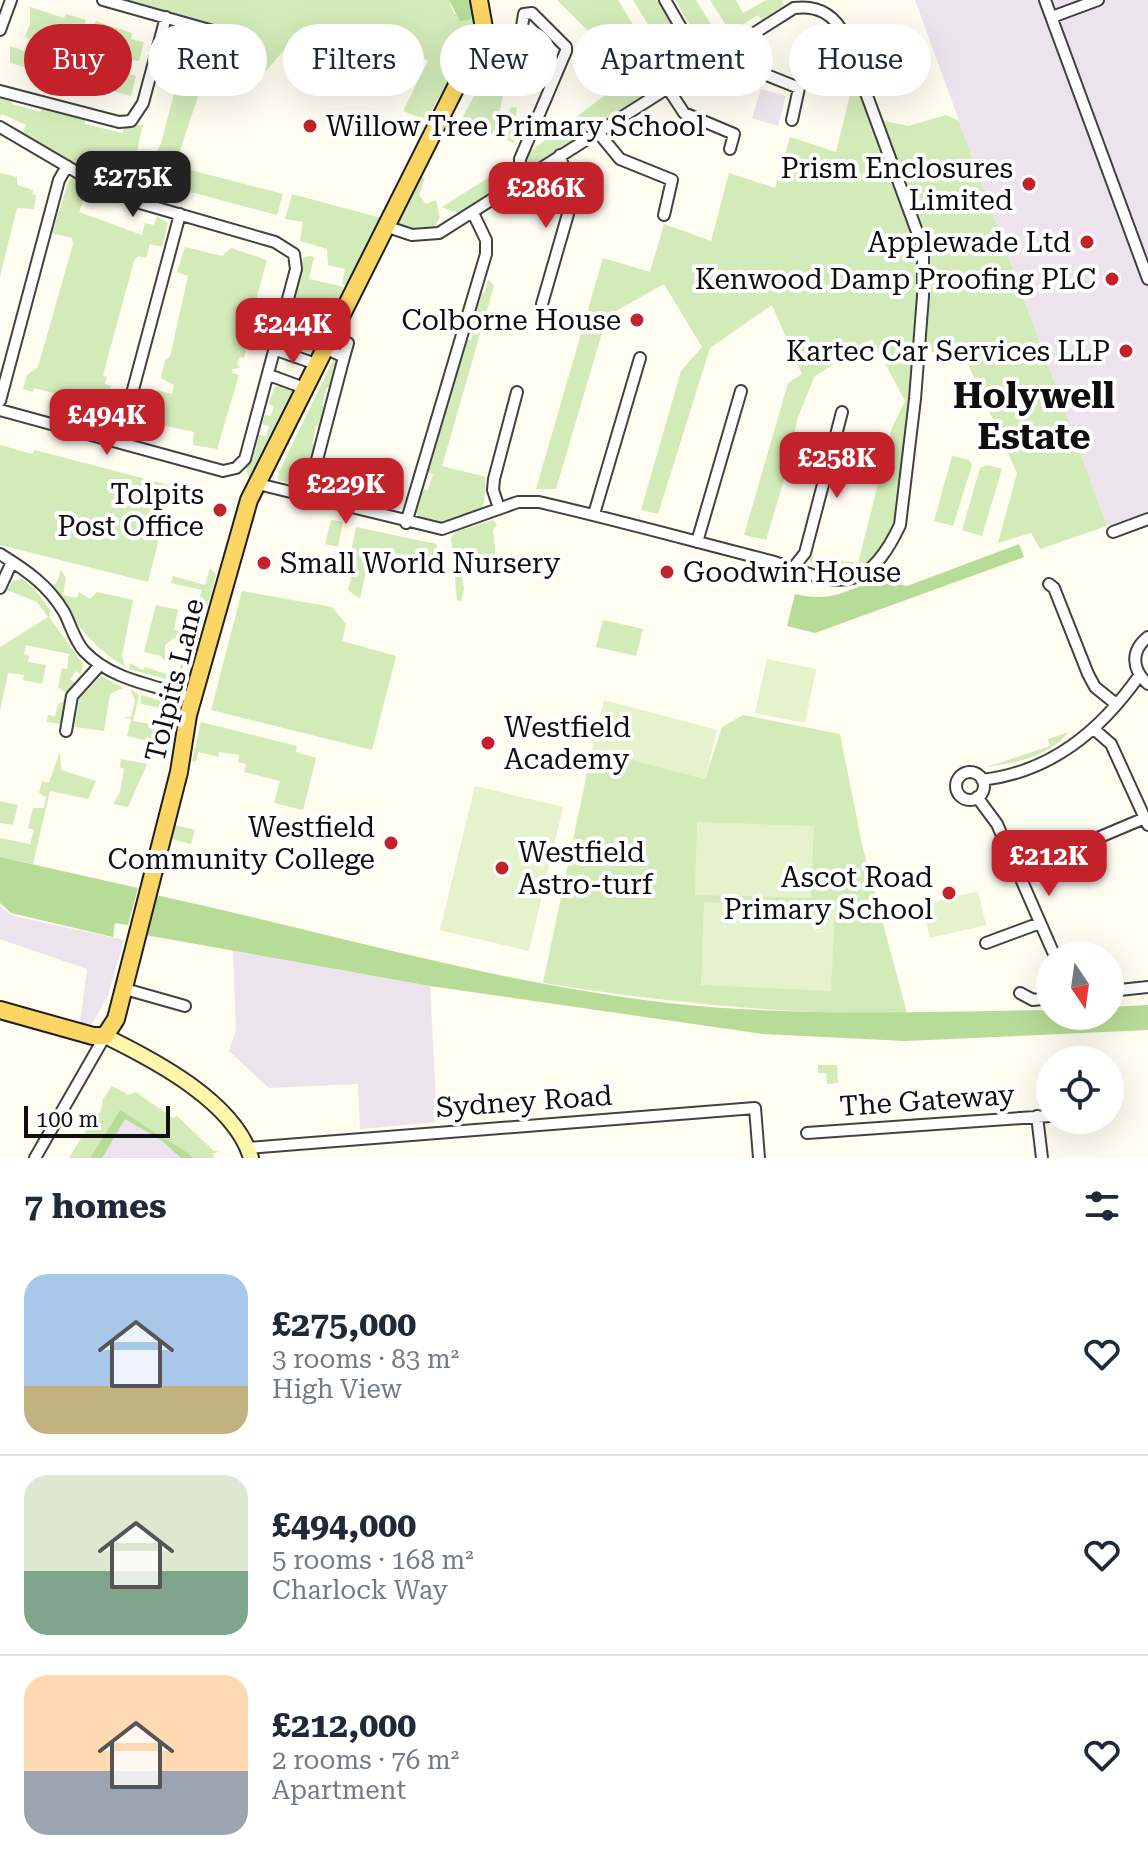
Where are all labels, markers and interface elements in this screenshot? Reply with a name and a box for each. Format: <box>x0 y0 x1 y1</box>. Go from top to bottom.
chip: Buy <box>24 24 132 96</box>
chip: Rent <box>148 24 267 96</box>
chip: Filters <box>283 24 424 96</box>
chip: New <box>440 24 557 96</box>
chip: Apartment <box>573 24 773 96</box>
chip: House <box>789 24 931 96</box>
place label: Willow Tree Primary School <box>326 110 705 143</box>
marker: Willow Tree Primary School <box>301 117 319 135</box>
pin: £275K <box>77 151 189 219</box>
place label: Prism Enclosures Limited <box>780 152 1013 217</box>
text: £275K <box>94 162 172 192</box>
pin: £286K <box>490 162 602 230</box>
text: £286K <box>507 173 585 203</box>
marker: Prism Enclosures Limited <box>1020 175 1038 193</box>
place label: Applewade Ltd <box>868 226 1071 259</box>
marker: Applewade Ltd <box>1078 233 1096 251</box>
place label: Kenwood Damp Proofing PLC <box>695 263 1096 296</box>
marker: Kenwood Damp Proofing PLC <box>1103 270 1121 288</box>
pin: £244K <box>237 298 349 366</box>
place label: Colborne House <box>401 304 621 337</box>
text: £244K <box>254 309 332 339</box>
marker: Colborne House <box>628 311 646 329</box>
place label: Kartec Car Services LLP <box>786 335 1110 368</box>
marker: Kartec Car Services LLP <box>1117 342 1135 360</box>
district label: Holywell Estate <box>953 375 1115 458</box>
pin: £494K <box>51 389 163 457</box>
text: £494K <box>68 400 146 430</box>
pin: £258K <box>781 432 893 500</box>
text: £258K <box>798 443 876 473</box>
pin: £229K <box>290 458 402 526</box>
text: £229K <box>307 469 385 499</box>
place label: Tolpits Post Office <box>57 478 204 543</box>
marker: Tolpits Post Office <box>211 501 229 519</box>
place label: Small World Nursery <box>280 547 561 580</box>
marker: Small World Nursery <box>255 554 273 572</box>
place label: Goodwin House <box>683 556 901 589</box>
marker: Goodwin House <box>658 563 676 581</box>
street label: Tolpits Lane <box>138 595 211 765</box>
place label: Westfield Academy <box>504 711 631 776</box>
marker: Westfield Academy <box>479 734 497 752</box>
place label: Westfield Community College <box>107 811 375 876</box>
pin: £212K <box>993 830 1105 898</box>
marker: Westfield Community College <box>382 834 400 852</box>
place label: Westfield Astro-turf <box>518 836 654 901</box>
text: £212K <box>1010 841 1088 871</box>
marker: Westfield Astro-turf <box>493 859 511 877</box>
place label: Ascot Road Primary School <box>723 861 933 926</box>
marker: Ascot Road Primary School <box>940 884 958 902</box>
north arrow <box>1036 942 1124 1030</box>
map controls <box>1036 942 1124 1134</box>
button: locate <box>1036 1046 1124 1134</box>
street label: The Gateway <box>838 1078 1016 1123</box>
street label: Sydney Road <box>435 1079 613 1124</box>
scale bar <box>24 1102 170 1138</box>
text: 100 m <box>36 1107 99 1132</box>
icon: filters <box>1080 1184 1124 1228</box>
text: 7 homes <box>24 1186 167 1226</box>
text: £275,000 <box>272 1304 416 1344</box>
icon: home <box>88 1306 184 1402</box>
icon: heart <box>1080 1332 1124 1376</box>
text: 3 rooms · 83 m² <box>272 1344 459 1374</box>
text: High View <box>272 1374 402 1404</box>
text: £494,000 <box>272 1505 416 1545</box>
icon: home <box>88 1507 184 1603</box>
icon: heart <box>1080 1533 1124 1577</box>
text: 5 rooms · 168 m² <box>272 1545 474 1575</box>
text: Charlock Way <box>272 1575 448 1605</box>
text: £212,000 <box>272 1705 416 1745</box>
icon: home <box>88 1707 184 1803</box>
icon: heart <box>1080 1733 1124 1777</box>
text: 2 rooms · 76 m² <box>272 1745 459 1775</box>
text: Apartment <box>272 1775 406 1805</box>

